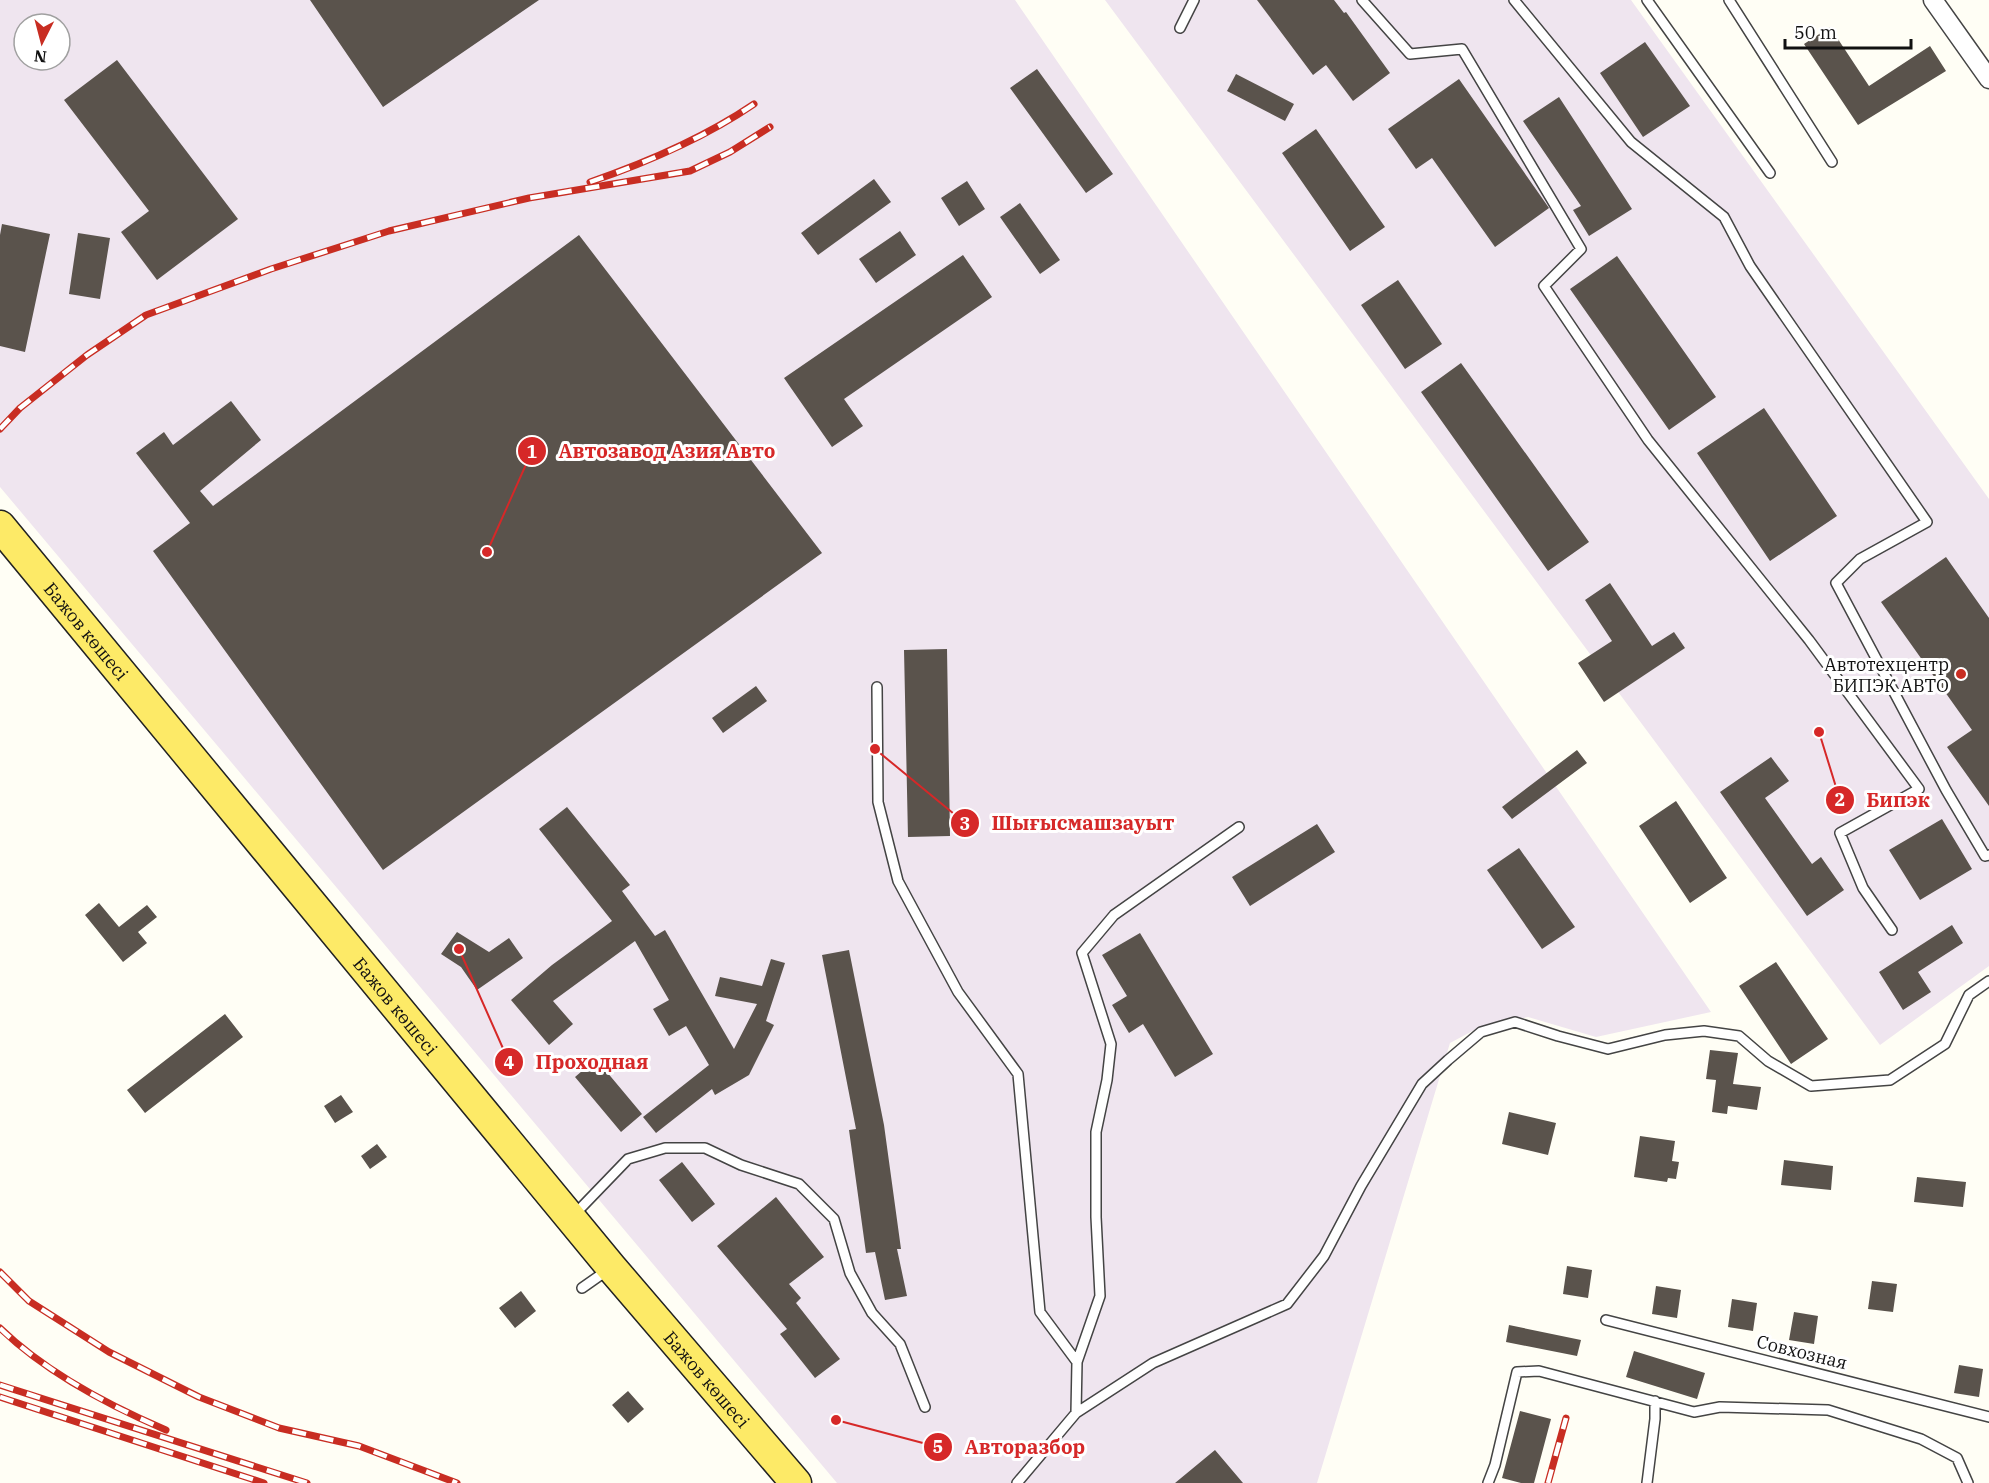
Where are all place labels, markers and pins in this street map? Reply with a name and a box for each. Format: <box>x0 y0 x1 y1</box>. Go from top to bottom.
callout: Автозавод Азия Авто <box>517 432 788 470</box>
place label: Автотехцентр БИПЭК АВТО <box>1824 653 1949 697</box>
marker: Автотехцентр БИПЭК АВТО <box>1954 667 1968 681</box>
callout: Бипэк <box>1825 781 1942 819</box>
callout: Шығысмашзауыт <box>950 804 1187 842</box>
callout: Проходная <box>494 1043 661 1081</box>
callout: Авторазбор <box>923 1428 1098 1466</box>

